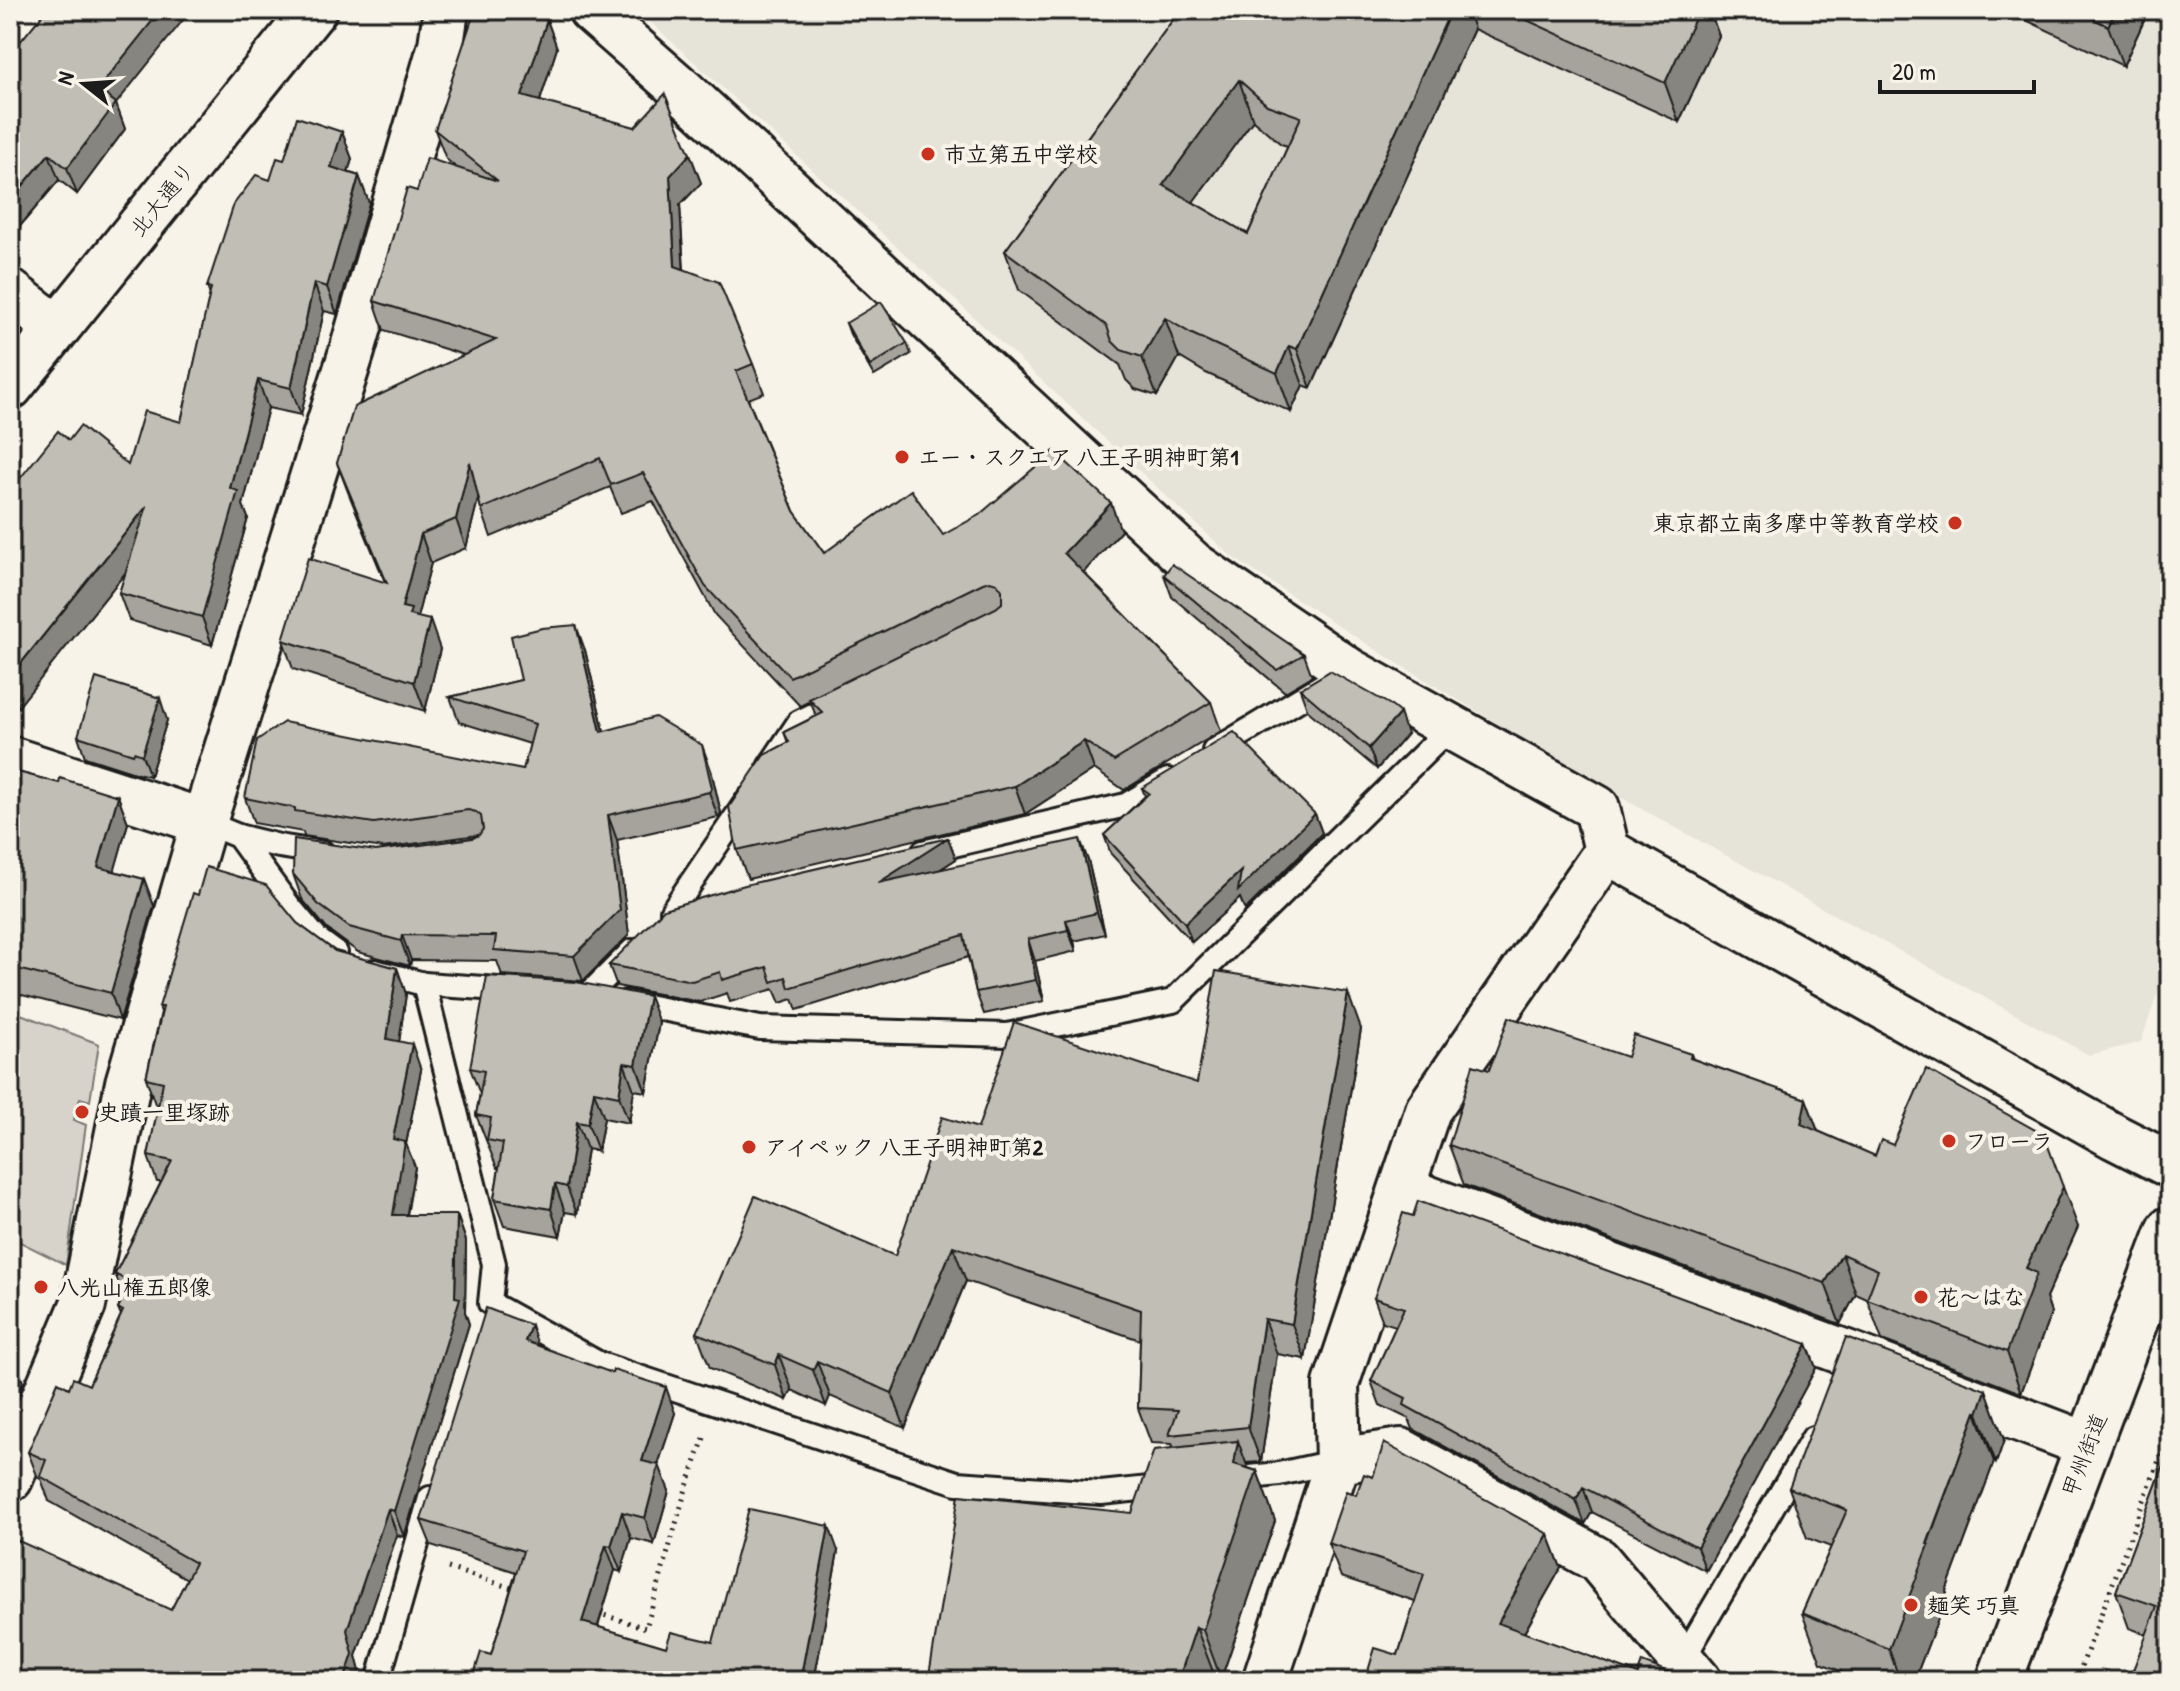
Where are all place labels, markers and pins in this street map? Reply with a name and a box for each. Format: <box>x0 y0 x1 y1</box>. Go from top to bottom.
place label: 市立第五中学校 <box>944 139 1098 169</box>
marker: 市立第五中学校 <box>919 145 937 163</box>
place label: エー・スクエア 八王子明神町第1 <box>918 442 1239 472</box>
marker: エー・スクエア 八王子明神町第1 <box>893 448 911 466</box>
place label: 東京都立南多摩中等教育学校 <box>1653 508 1939 538</box>
marker: 東京都立南多摩中等教育学校 <box>1946 514 1964 532</box>
place label: 史蹟一里塚跡 <box>98 1097 230 1127</box>
marker: 史蹟一里塚跡 <box>73 1103 91 1121</box>
place label: フローラ <box>1965 1126 2053 1156</box>
place label: アイペック 八王子明神町第2 <box>765 1132 1044 1162</box>
marker: フローラ <box>1940 1132 1958 1150</box>
marker: アイペック 八王子明神町第2 <box>740 1138 758 1156</box>
place label: 八光山権五郎像 <box>57 1272 211 1302</box>
marker: 八光山権五郎像 <box>32 1278 50 1296</box>
place label: 花～はな <box>1937 1282 2025 1312</box>
marker: 花～はな <box>1912 1288 1930 1306</box>
place label: 麺笑 巧真 <box>1927 1590 2020 1620</box>
marker: 麺笑 巧真 <box>1902 1596 1920 1614</box>

